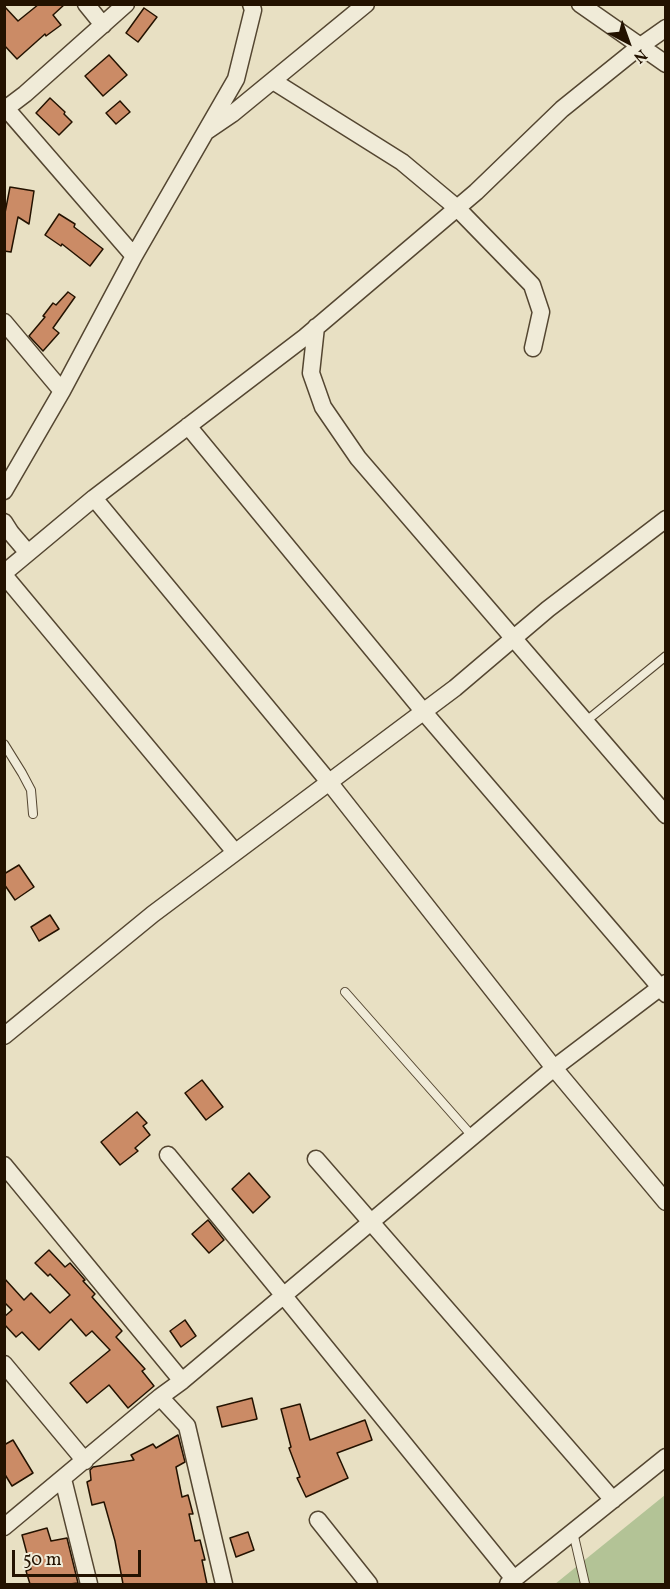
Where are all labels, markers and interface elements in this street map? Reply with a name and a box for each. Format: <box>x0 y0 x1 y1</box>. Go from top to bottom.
north arrow <box>598 12 658 72</box>
text: N <box>628 43 651 68</box>
scale bar <box>15 1538 144 1576</box>
text: 50 m <box>23 1548 62 1573</box>

